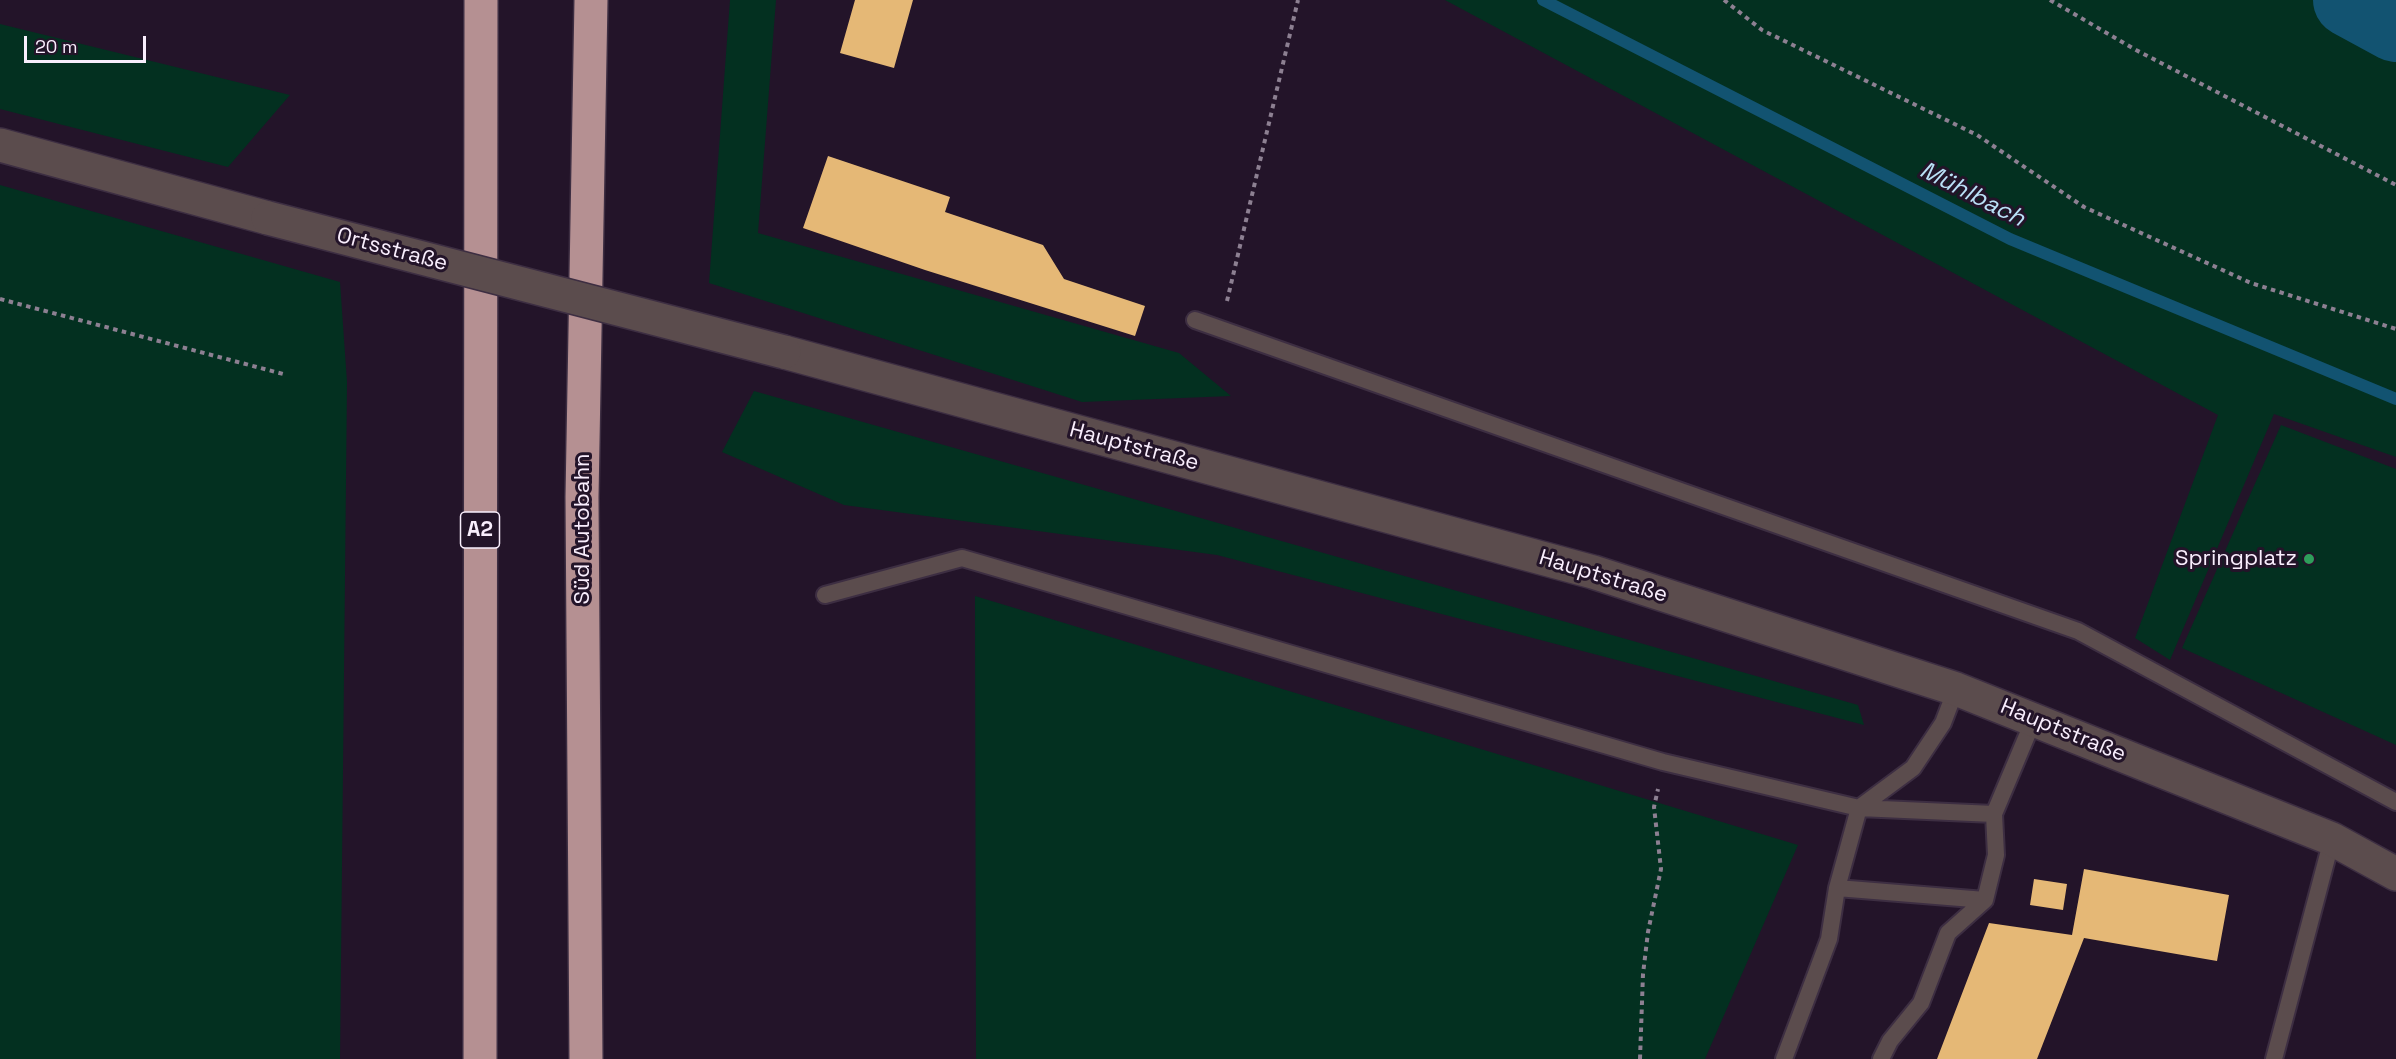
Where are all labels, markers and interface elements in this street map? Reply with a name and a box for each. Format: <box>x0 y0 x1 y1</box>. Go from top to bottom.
scale bar <box>27 24 148 62</box>
text: 20 m <box>35 35 78 58</box>
water label: Mühlbach <box>1915 156 2029 234</box>
street label: Ortsstraße <box>334 223 450 277</box>
street label: Hauptstraße <box>1066 417 1202 477</box>
street label: Süd Autobahn <box>570 453 596 605</box>
road number: A2 <box>460 512 500 548</box>
street label: Hauptstraße <box>1536 545 1670 609</box>
place label: Springplatz <box>2175 546 2297 572</box>
marker: Springplatz <box>2302 552 2316 566</box>
street label: Hauptstraße <box>1996 694 2130 768</box>

